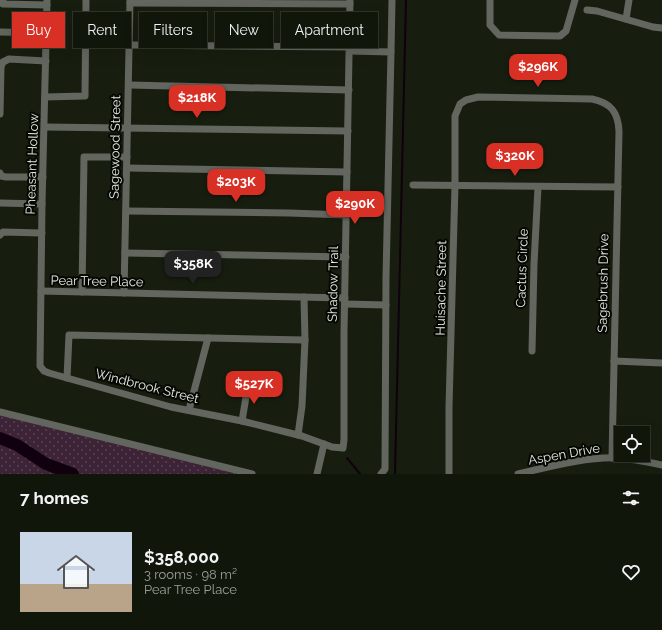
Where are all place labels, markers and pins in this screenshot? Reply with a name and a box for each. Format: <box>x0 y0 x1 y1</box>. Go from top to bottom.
pin: $296K <box>510 54 566 88</box>
pin: $218K <box>169 85 225 119</box>
pin: $320K <box>487 143 543 177</box>
pin: $203K <box>208 169 264 203</box>
pin: $290K <box>327 191 383 225</box>
pin: $358K <box>165 251 221 285</box>
pin: $527K <box>226 371 282 405</box>

